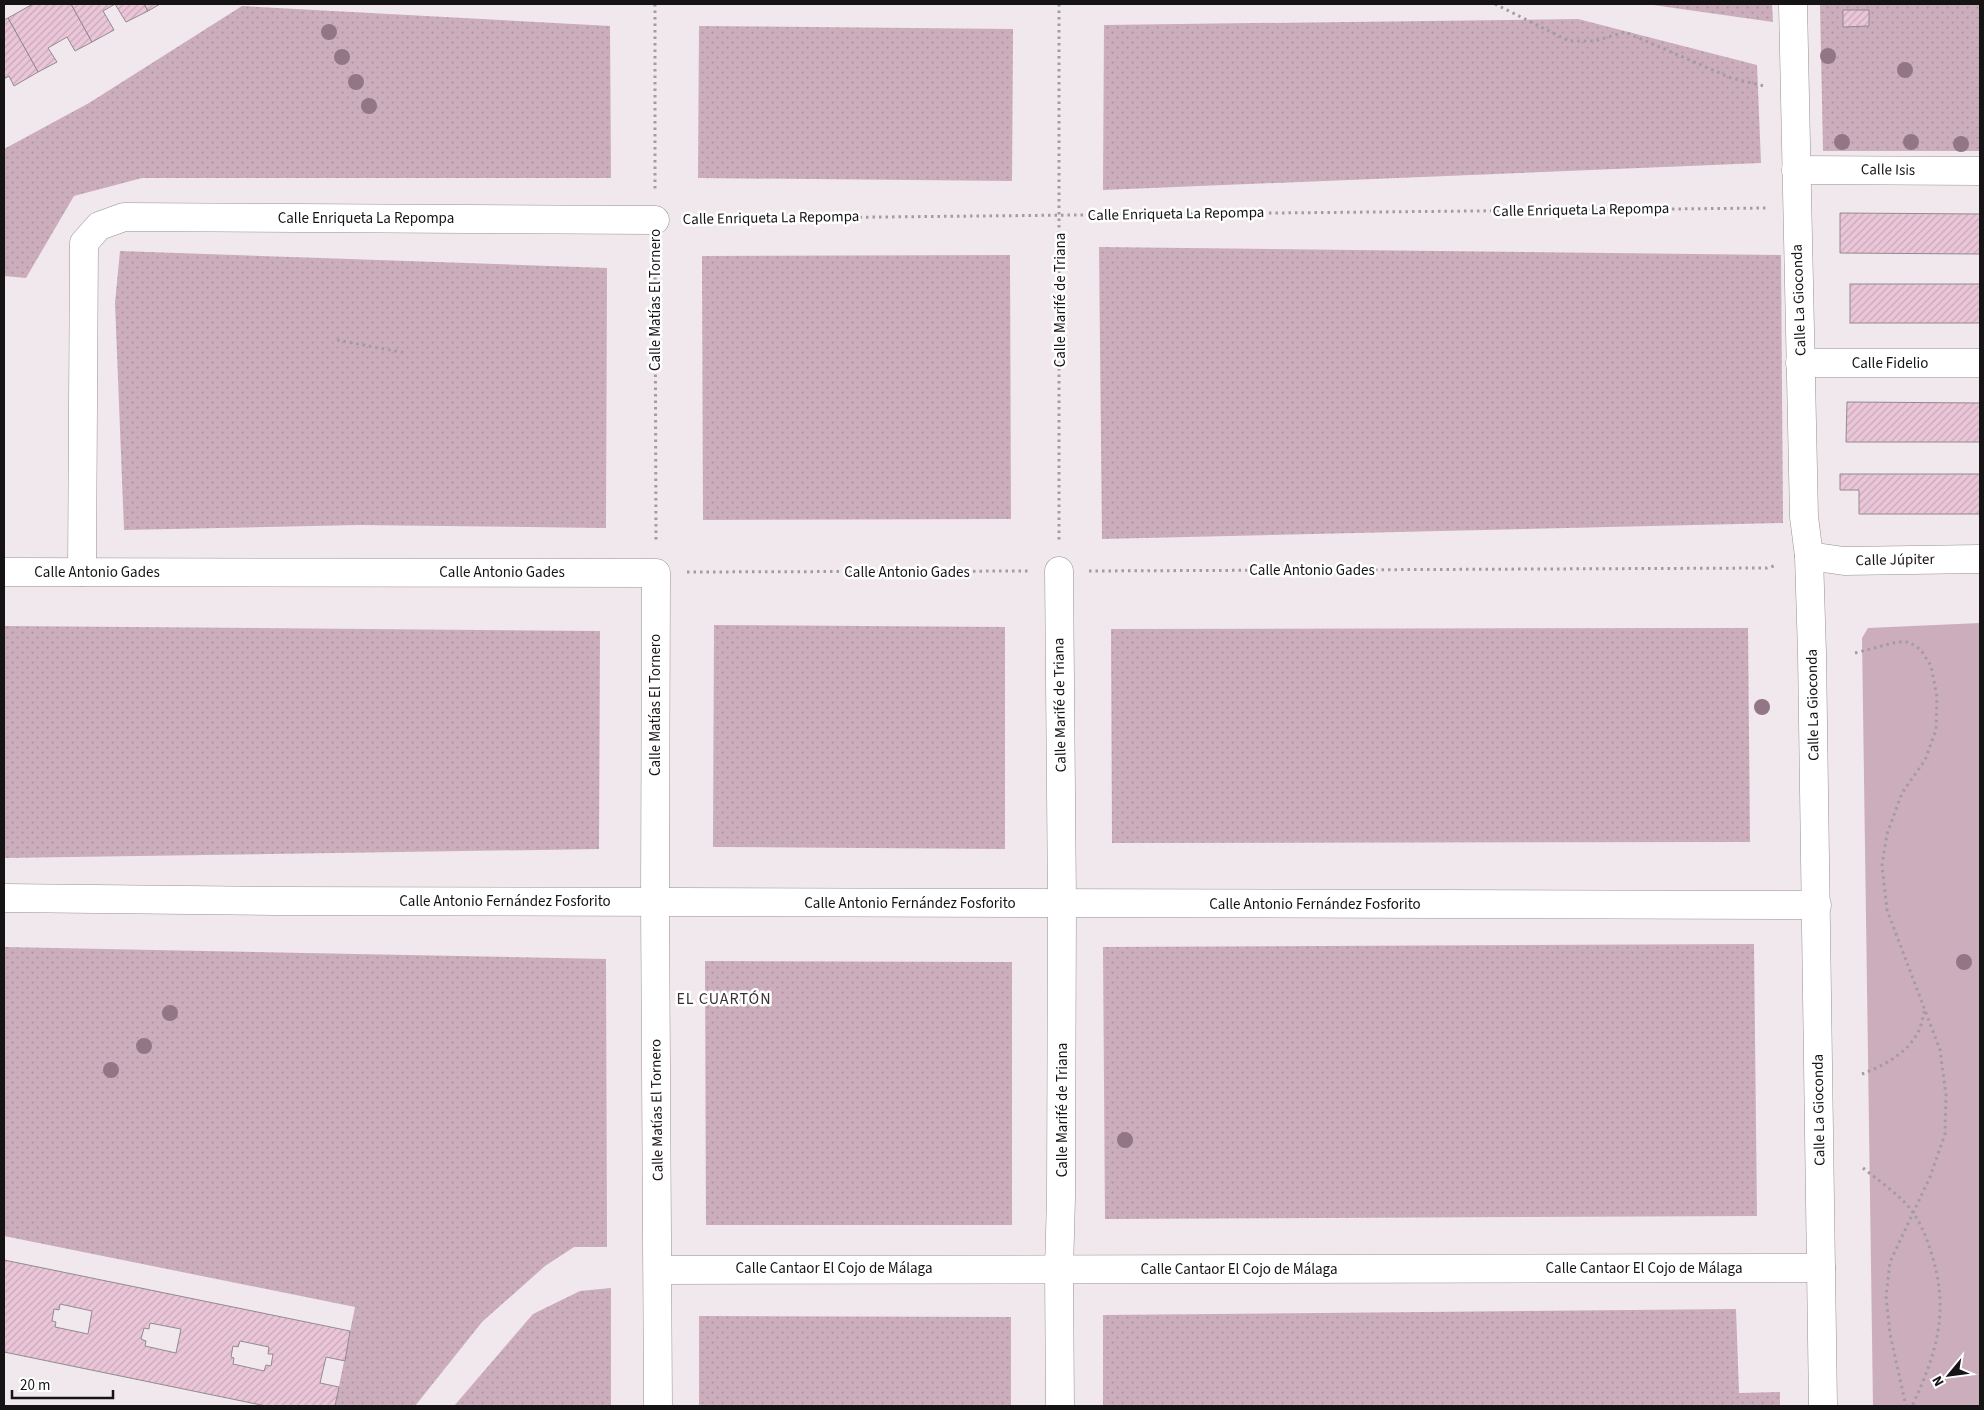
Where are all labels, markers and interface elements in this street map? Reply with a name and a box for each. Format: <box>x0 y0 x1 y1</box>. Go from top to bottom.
street label: Calle Isis <box>1861 159 1915 181</box>
street label: Calle Enriqueta La Repompa <box>1493 198 1669 222</box>
street label: Calle Enriqueta La Repompa <box>1088 202 1264 226</box>
street label: Calle Enriqueta La Repompa <box>683 206 859 230</box>
street label: Calle Enriqueta La Repompa <box>278 208 454 229</box>
street label: Calle Matías El Tornero <box>645 229 666 371</box>
street label: Calle Marifé de Triana <box>1050 233 1071 367</box>
street label: Calle La Gioconda <box>1787 244 1811 356</box>
street label: Calle Fidelio <box>1852 353 1928 374</box>
street label: Calle Júpiter <box>1855 549 1936 571</box>
street label: Calle Antonio Gades <box>1249 560 1375 581</box>
street label: Calle Antonio Gades <box>34 562 160 583</box>
street label: Calle Antonio Gades <box>439 562 565 583</box>
street label: Calle Antonio Gades <box>844 562 970 583</box>
street label: Calle Matías El Tornero <box>645 634 666 776</box>
street label: Calle Marifé de Triana <box>1048 638 1072 772</box>
street label: Calle La Gioconda <box>1802 649 1824 761</box>
street label: Calle Antonio Fernández Fosforito <box>399 891 611 912</box>
street label: Calle Antonio Fernández Fosforito <box>804 893 1016 914</box>
street label: Calle Antonio Fernández Fosforito <box>1209 894 1421 915</box>
district label: EL CUARTÓN <box>676 988 772 1010</box>
street label: Calle Matías El Tornero <box>645 1039 669 1181</box>
street label: Calle Marifé de Triana <box>1052 1043 1073 1177</box>
street label: Calle La Gioconda <box>1808 1054 1830 1166</box>
street label: Calle Cantaor El Cojo de Málaga <box>736 1258 932 1279</box>
street label: Calle Cantaor El Cojo de Málaga <box>1546 1258 1742 1279</box>
street label: Calle Cantaor El Cojo de Málaga <box>1141 1259 1337 1280</box>
north arrow <box>1924 1350 1974 1400</box>
scale bar <box>12 1368 114 1400</box>
text: N <box>1928 1372 1950 1390</box>
text: 20 m <box>20 1375 50 1396</box>

